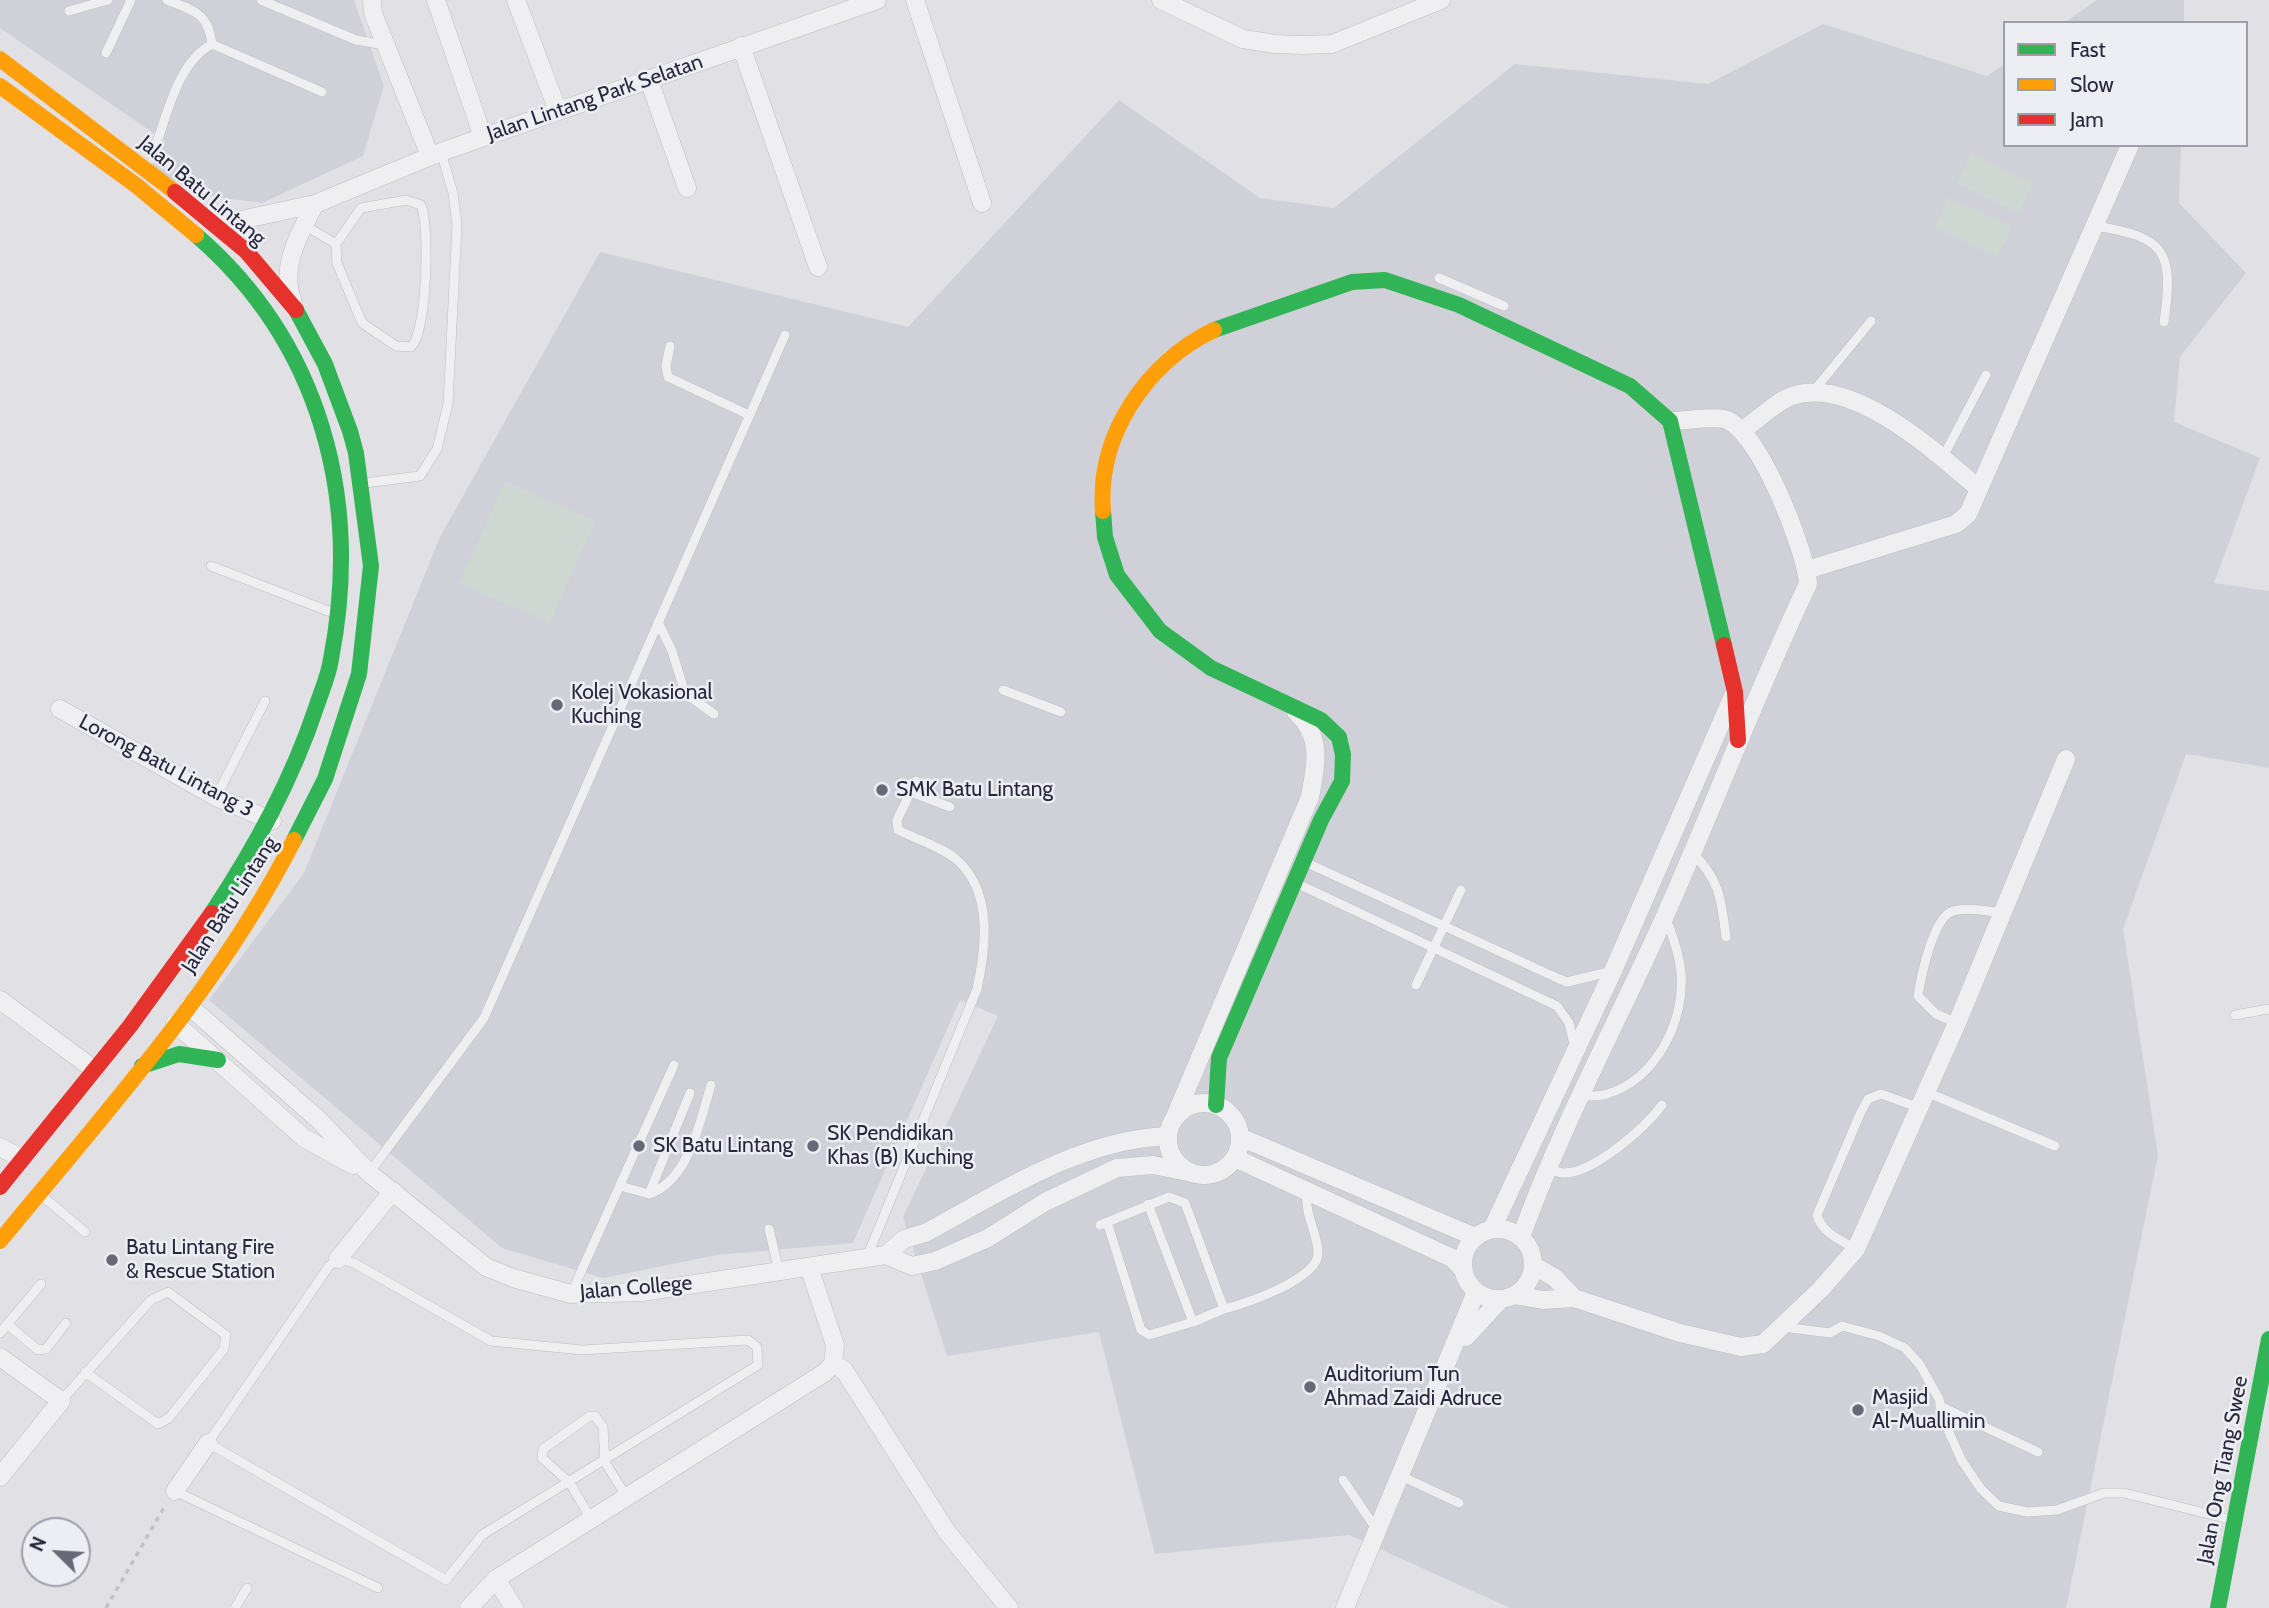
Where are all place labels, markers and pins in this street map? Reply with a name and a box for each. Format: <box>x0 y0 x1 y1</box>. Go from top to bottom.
place label: Kolej Vokasional Kuching <box>571 680 712 730</box>
marker: Kolej Vokasional Kuching <box>549 697 565 713</box>
place label: SMK Batu Lintang <box>896 777 1053 803</box>
marker: SMK Batu Lintang <box>874 782 890 798</box>
place label: SK Pendidikan Khas (B) Kuching <box>827 1121 973 1171</box>
place label: SK Batu Lintang <box>653 1133 793 1159</box>
marker: SK Batu Lintang <box>631 1138 647 1154</box>
marker: SK Pendidikan Khas (B) Kuching <box>805 1138 821 1154</box>
place label: Batu Lintang Fire & Rescue Station <box>126 1235 275 1285</box>
marker: Batu Lintang Fire & Rescue Station <box>104 1252 120 1268</box>
place label: Auditorium Tun Ahmad Zaidi Adruce <box>1324 1362 1502 1412</box>
marker: Auditorium Tun Ahmad Zaidi Adruce <box>1302 1379 1318 1395</box>
place label: Masjid Al-Muallimin <box>1872 1385 1986 1435</box>
marker: Masjid Al-Muallimin <box>1850 1402 1866 1418</box>

